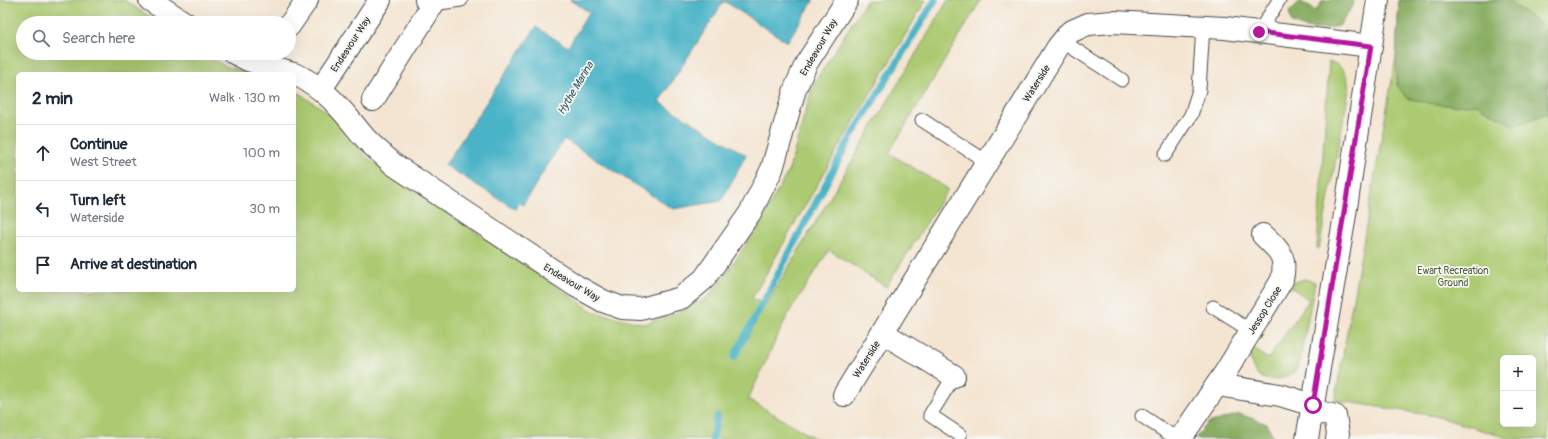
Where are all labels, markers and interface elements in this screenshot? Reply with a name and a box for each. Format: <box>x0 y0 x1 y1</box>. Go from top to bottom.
street label: Endeavour Way <box>329 14 374 74</box>
search box <box>16 16 296 60</box>
street label: Endeavour Way <box>798 16 840 78</box>
route end <box>1250 23 1268 41</box>
icon: search <box>30 27 52 49</box>
text: Search here <box>62 29 135 48</box>
water label: Hythe Marina <box>555 59 597 117</box>
street label: Waterside <box>1021 63 1053 104</box>
text: 2 min <box>32 88 73 109</box>
text: Walk · 130 m <box>209 90 280 106</box>
text: Continue <box>70 135 128 154</box>
icon: ahead <box>32 142 54 164</box>
text: 100 m <box>243 145 280 161</box>
text: West Street <box>70 154 137 170</box>
text: Turn left <box>70 191 126 210</box>
icon: left <box>32 198 54 220</box>
text: 30 m <box>250 201 280 217</box>
text: Waterside <box>70 210 124 226</box>
icon: arrive <box>32 254 54 276</box>
text: Arrive at destination <box>70 255 197 274</box>
street label: Endeavour Way <box>541 261 602 305</box>
park label: Ewart Recreation Ground <box>1417 265 1489 289</box>
street label: Jessop Close <box>1245 284 1284 337</box>
street label: Waterside <box>851 339 883 380</box>
map controls <box>1500 355 1536 427</box>
button: + <box>1500 355 1536 391</box>
button: − <box>1500 391 1536 427</box>
route start <box>1304 396 1322 414</box>

